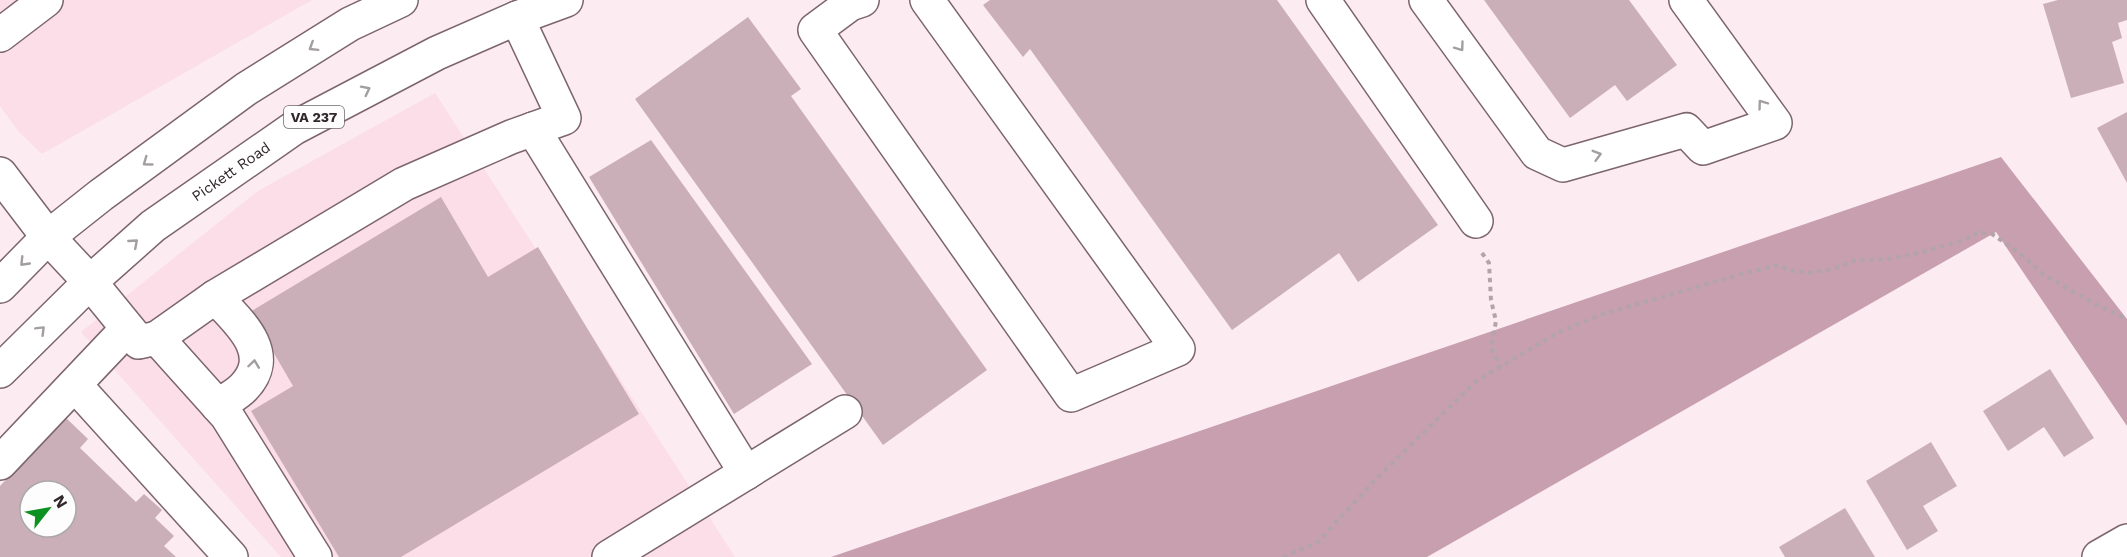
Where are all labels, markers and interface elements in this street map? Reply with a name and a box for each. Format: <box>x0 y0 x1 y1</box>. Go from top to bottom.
one-way arrow <box>309 40 319 52</box>
one-way arrow <box>1453 41 1464 52</box>
one-way arrow <box>360 86 371 97</box>
one-way arrow <box>1758 100 1769 111</box>
road number: VA 237 <box>284 106 344 128</box>
street label: Pickett Road <box>188 138 274 205</box>
one-way arrow <box>1592 150 1602 162</box>
one-way arrow <box>142 155 153 166</box>
one-way arrow <box>127 239 138 250</box>
one-way arrow <box>20 255 31 265</box>
one-way arrow <box>34 327 45 338</box>
one-way arrow <box>248 359 260 369</box>
north arrow <box>18 479 78 539</box>
text: N <box>49 492 72 512</box>

